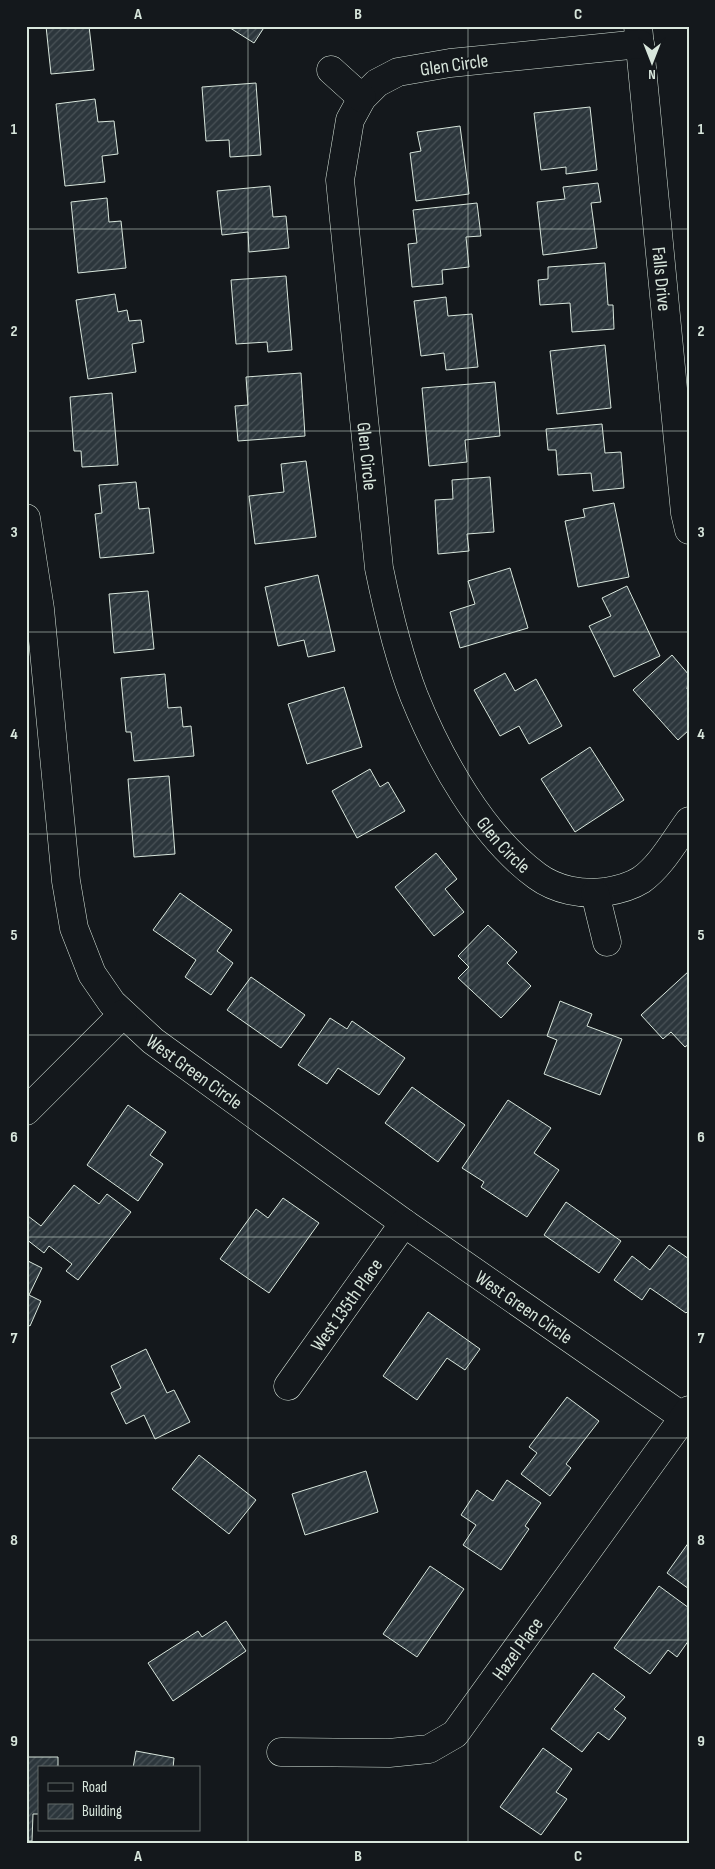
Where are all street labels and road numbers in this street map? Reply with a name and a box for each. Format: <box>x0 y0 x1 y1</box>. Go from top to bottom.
street label: Glen Circle <box>419 49 490 82</box>
street label: Falls Drive <box>646 246 675 312</box>
street label: Glen Circle <box>351 421 381 492</box>
street label: Glen Circle <box>471 813 534 879</box>
street label: West Green Circle <box>141 1030 246 1115</box>
street label: West 135th Place <box>306 1254 388 1356</box>
street label: West Green Circle <box>470 1266 576 1350</box>
street label: Hazel Place <box>488 1613 549 1685</box>

